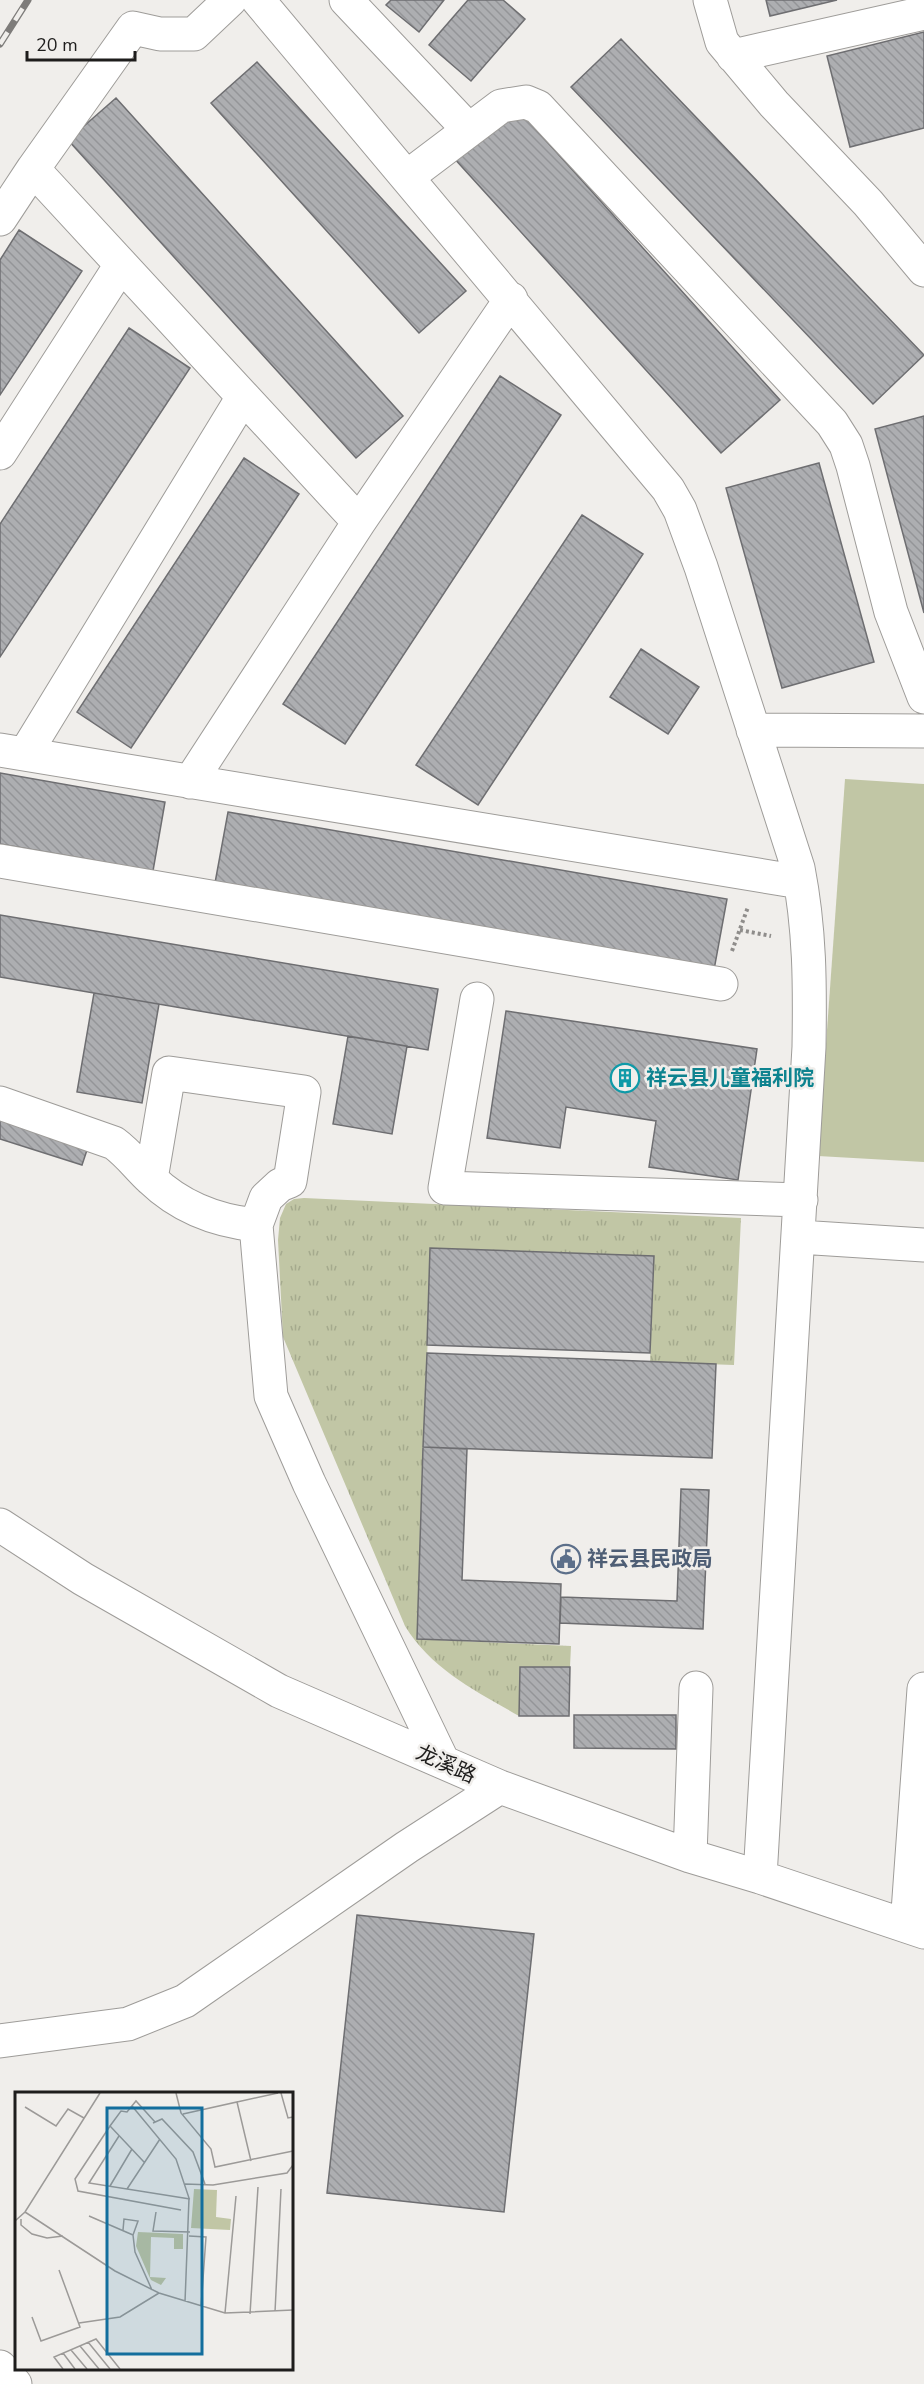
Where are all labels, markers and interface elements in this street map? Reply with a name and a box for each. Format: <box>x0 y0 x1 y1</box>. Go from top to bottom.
scale bar <box>27 24 135 62</box>
text: 20 m <box>36 33 78 57</box>
building icon: 祥云县儿童福利院 <box>609 1062 641 1094</box>
place label: 祥云县儿童福利院 <box>646 1064 814 1092</box>
public building icon: 祥云县民政局 <box>550 1543 582 1575</box>
place label: 祥云县民政局 <box>587 1545 713 1573</box>
street label: 龙溪路 <box>412 1738 480 1790</box>
inset map <box>15 2092 292 2369</box>

